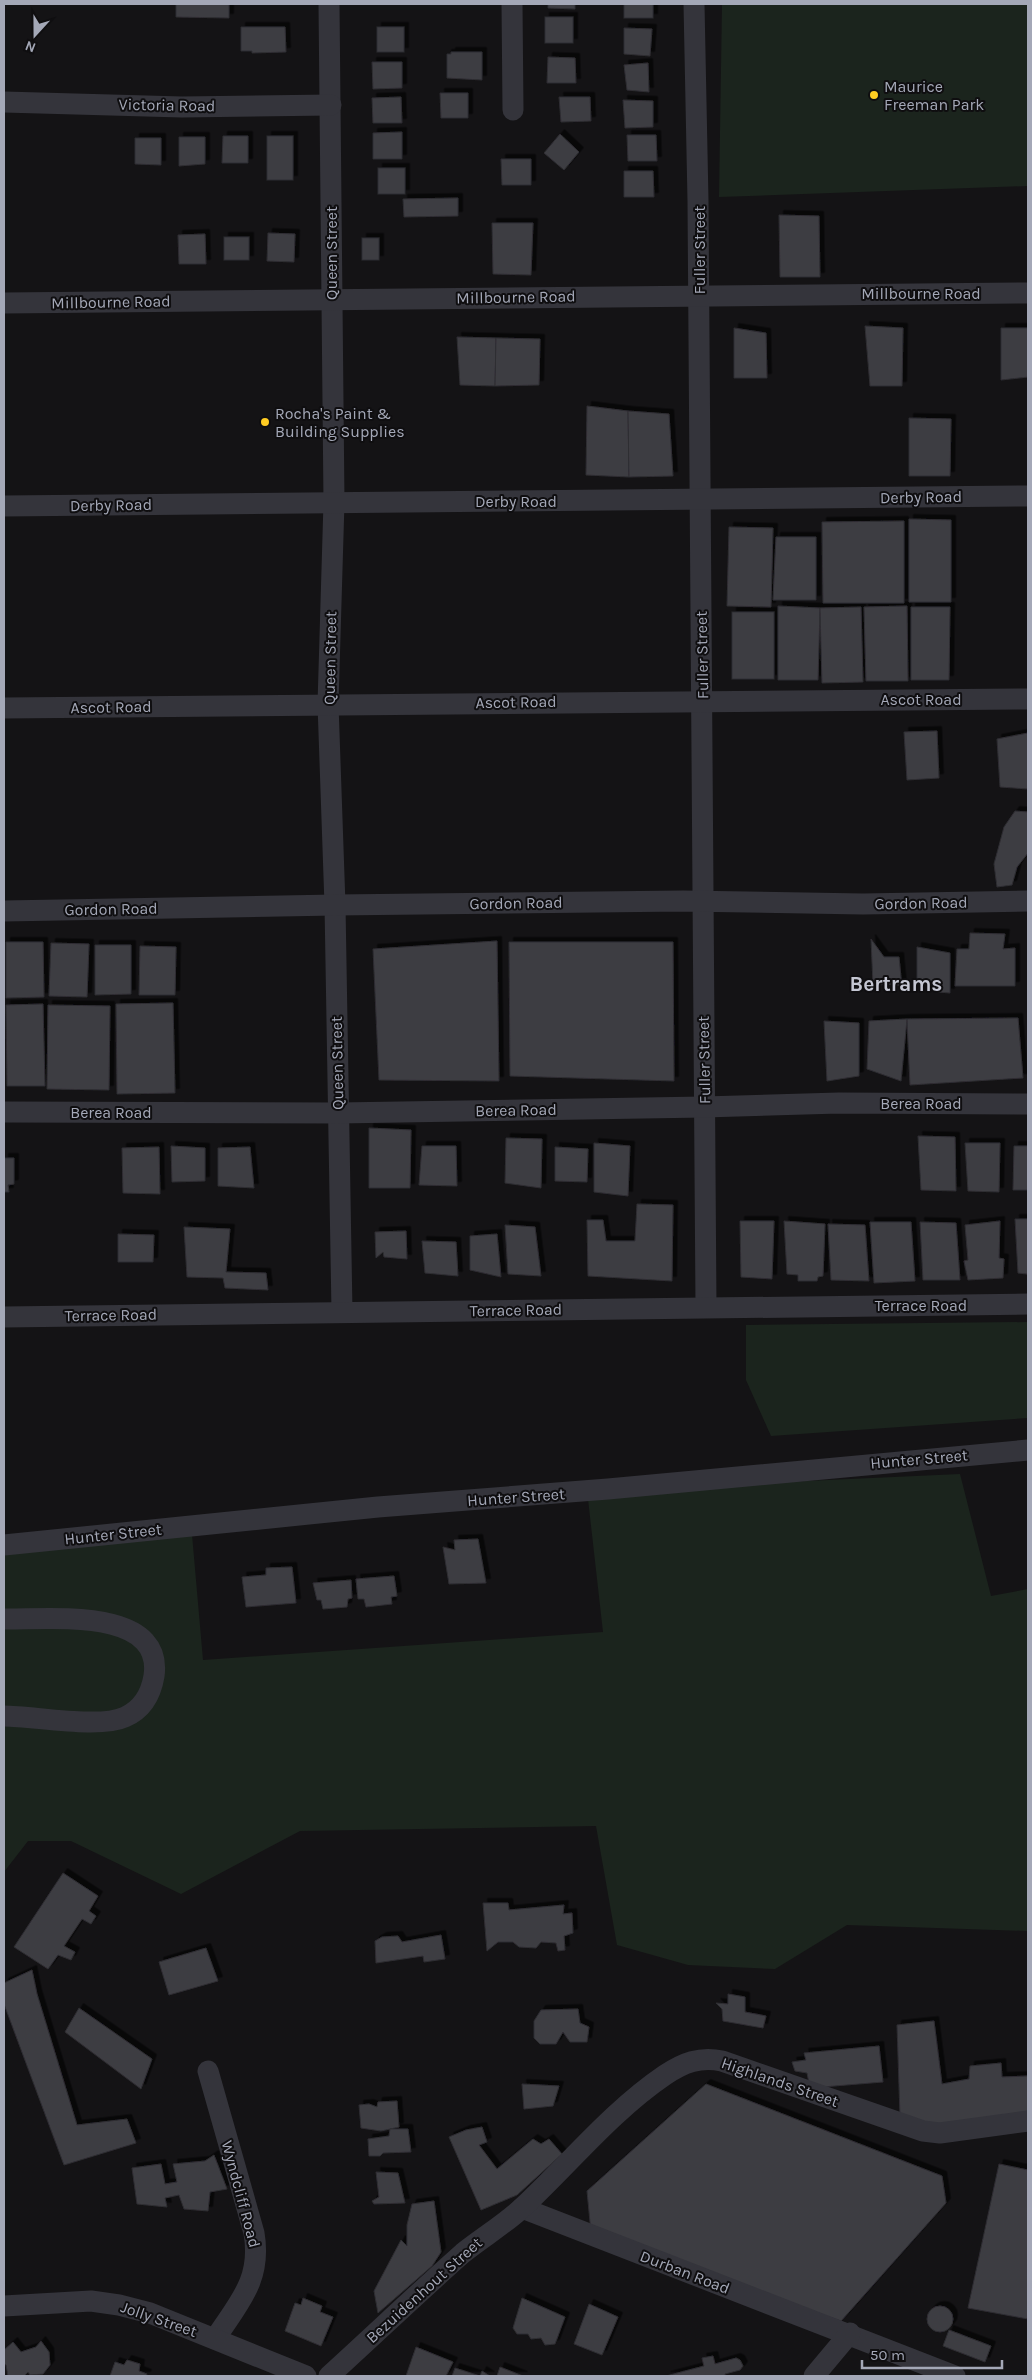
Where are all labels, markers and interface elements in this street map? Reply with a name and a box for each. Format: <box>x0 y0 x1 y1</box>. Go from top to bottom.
north arrow <box>10 10 60 60</box>
text: N <box>23 37 38 56</box>
place label: Maurice Freeman Park <box>884 77 984 114</box>
marker: Maurice Freeman Park <box>868 89 880 101</box>
street label: Victoria Road <box>118 95 216 115</box>
street label: Queen Street <box>322 206 341 300</box>
street label: Fuller Street <box>690 206 709 294</box>
street label: Millbourne Road <box>861 284 981 303</box>
street label: Millbourne Road <box>456 286 576 308</box>
street label: Millbourne Road <box>51 291 171 313</box>
place label: Rocha's Paint & Building Supplies <box>275 404 405 441</box>
marker: Rocha's Paint & Building Supplies <box>259 416 271 428</box>
street label: Derby Road <box>880 487 962 507</box>
street label: Derby Road <box>475 492 557 511</box>
street label: Derby Road <box>70 495 152 515</box>
street label: Queen Street <box>320 611 340 705</box>
street label: Fuller Street <box>692 611 712 699</box>
street label: Ascot Road <box>880 690 962 709</box>
street label: Ascot Road <box>475 692 557 712</box>
street label: Ascot Road <box>70 697 152 717</box>
street label: Gordon Road <box>469 893 563 913</box>
street label: Gordon Road <box>874 893 968 913</box>
street label: Gordon Road <box>64 899 158 919</box>
district label: Bertrams <box>850 972 942 996</box>
street label: Queen Street <box>327 1016 347 1110</box>
street label: Fuller Street <box>694 1016 714 1104</box>
street label: Berea Road <box>880 1094 962 1113</box>
street label: Berea Road <box>475 1100 557 1120</box>
street label: Berea Road <box>70 1103 152 1122</box>
street label: Terrace Road <box>875 1296 967 1315</box>
street label: Terrace Road <box>470 1300 562 1320</box>
street label: Terrace Road <box>65 1305 157 1325</box>
street label: Hunter Street <box>869 1445 969 1473</box>
street label: Hunter Street <box>467 1484 565 1510</box>
street label: Hunter Street <box>63 1519 163 1549</box>
street label: Highlands Street <box>719 2053 841 2111</box>
street label: Wyndcliff Road <box>218 2138 264 2250</box>
street label: Bezuidenhout Street <box>362 2233 486 2347</box>
street label: Durban Road <box>637 2246 733 2298</box>
street label: Jolly Street <box>118 2297 200 2341</box>
scale bar <box>862 2338 1002 2370</box>
text: 50 m <box>870 2346 905 2364</box>

